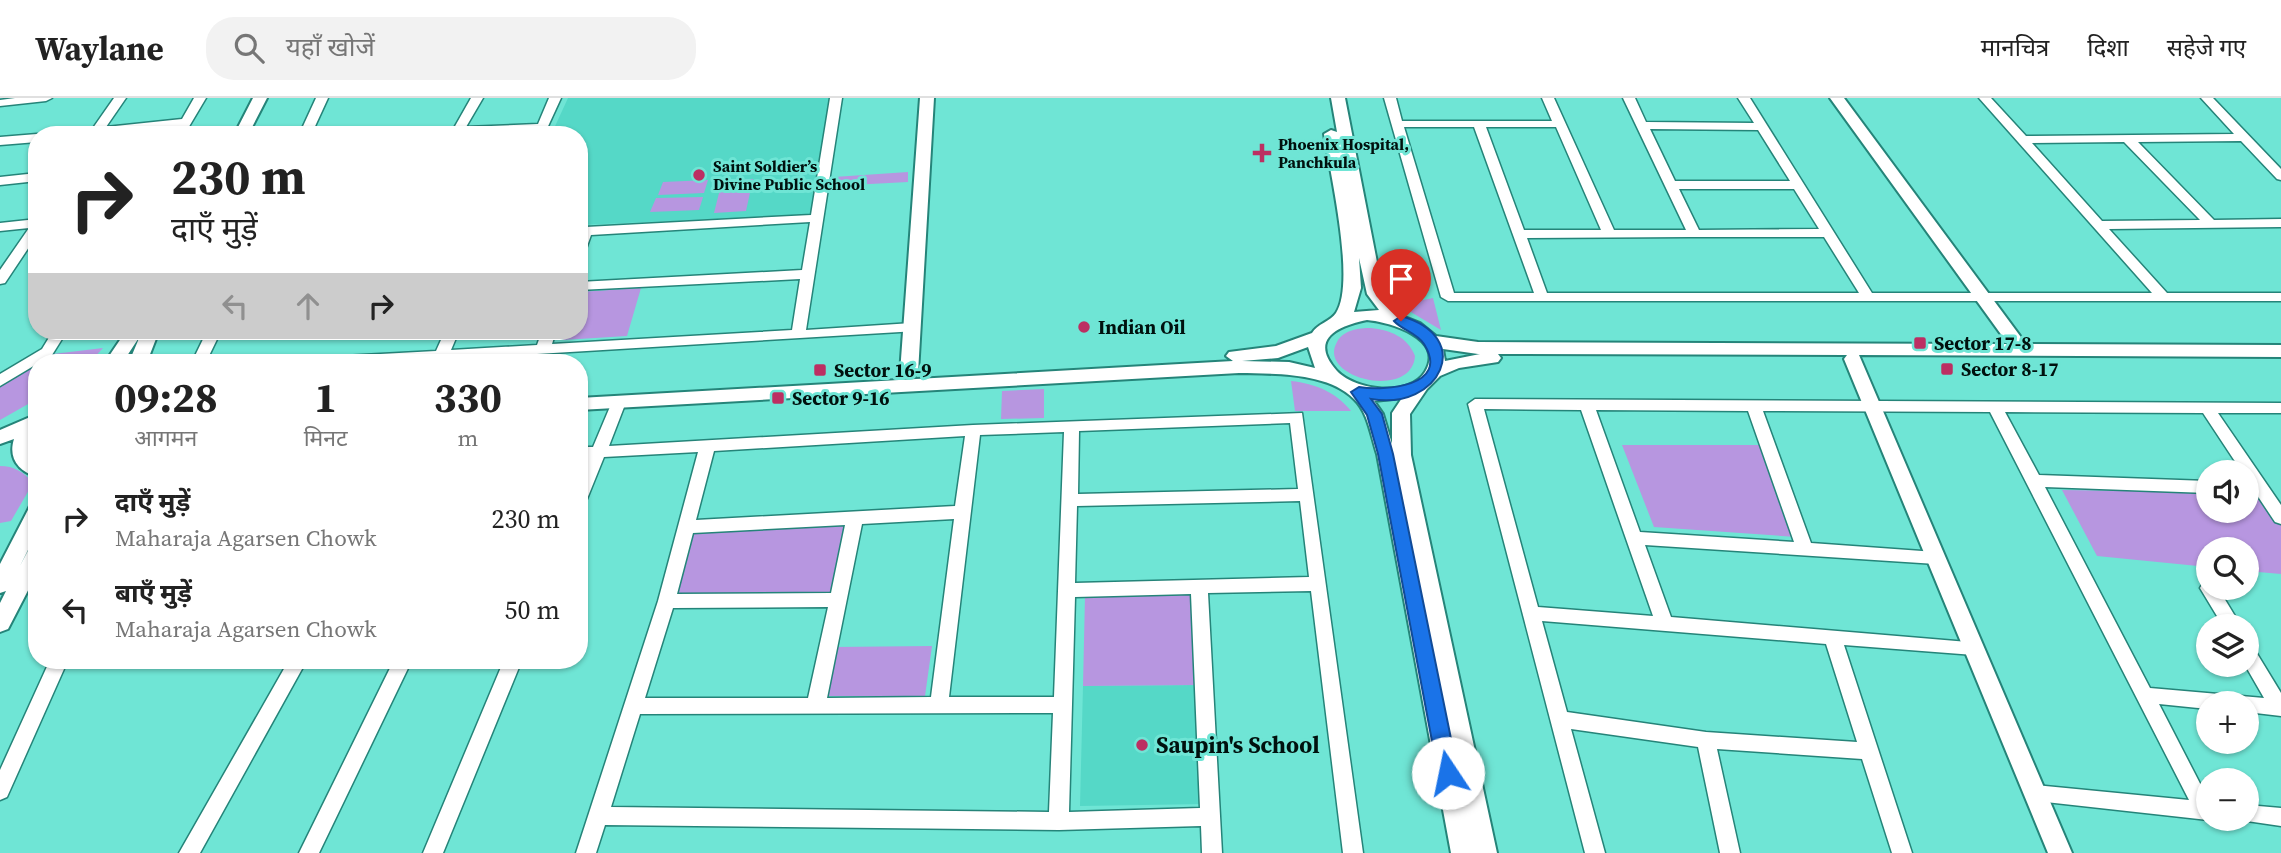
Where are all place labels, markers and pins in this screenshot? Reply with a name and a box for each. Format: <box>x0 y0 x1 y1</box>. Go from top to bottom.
place label: Phoenix Hospital, Panchkula <box>1278 133 1409 173</box>
marker: Phoenix Hospital, Panchkula <box>1252 143 1272 163</box>
place label: Saint Soldier’s Divine Public School <box>713 155 865 195</box>
marker: Saint Soldier’s Divine Public School <box>691 167 707 183</box>
pin <box>1371 249 1431 321</box>
place label: Indian Oil <box>1098 314 1186 340</box>
marker: Indian Oil <box>1076 319 1092 335</box>
place label: Sector 17-8 <box>1934 330 2032 356</box>
marker: Sector 17-8 <box>1912 335 1928 351</box>
place label: Sector 8-17 <box>1961 356 2059 382</box>
place label: Sector 16-9 <box>834 357 932 383</box>
marker: Sector 8-17 <box>1939 361 1955 377</box>
marker: Sector 16-9 <box>812 362 828 378</box>
place label: Sector 9-16 <box>792 385 890 411</box>
marker: Sector 9-16 <box>770 390 786 406</box>
place label: Saupin's School <box>1156 729 1320 761</box>
marker: Saupin's School <box>1134 737 1150 753</box>

